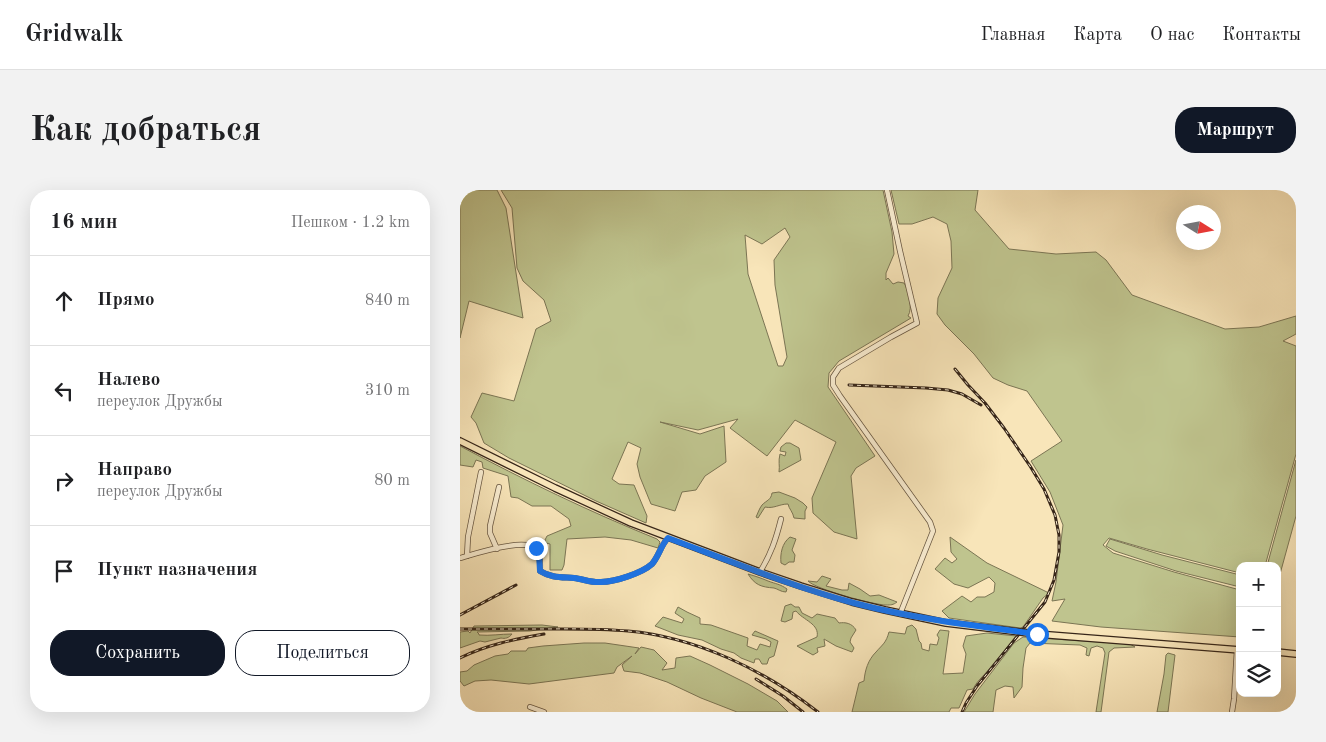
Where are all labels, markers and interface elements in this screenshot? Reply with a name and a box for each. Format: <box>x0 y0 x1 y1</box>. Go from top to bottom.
text: Gridwalk <box>25 23 123 47</box>
text: Главная <box>981 26 1045 44</box>
text: Карта <box>1073 26 1122 44</box>
text: О нас <box>1150 26 1194 44</box>
text: Контакты <box>1222 26 1301 44</box>
button: Маршрут <box>1175 107 1296 153</box>
text: Как добраться <box>30 113 261 148</box>
north arrow <box>1176 205 1221 250</box>
text: 16 мин <box>50 212 118 233</box>
text: Пешком · 1.2 km <box>291 215 410 231</box>
icon: ahead <box>50 287 78 315</box>
text: Прямо <box>97 291 155 310</box>
text: 840 m <box>365 293 410 309</box>
text: Налево <box>97 371 160 390</box>
icon: left <box>50 377 78 405</box>
text: 310 m <box>365 383 410 399</box>
text: переулок Дружбы <box>97 394 223 410</box>
text: Направо <box>97 461 172 480</box>
icon: right <box>50 467 78 495</box>
text: 80 m <box>374 473 410 489</box>
text: переулок Дружбы <box>97 484 223 500</box>
route end <box>525 537 548 560</box>
icon: arrive <box>50 557 78 585</box>
text: Пункт назначения <box>97 561 257 580</box>
map controls <box>1236 562 1281 697</box>
button: + <box>1236 562 1281 607</box>
button: − <box>1236 607 1281 652</box>
route start <box>1026 623 1049 646</box>
button: Сохранить <box>50 630 225 676</box>
button: Поделиться <box>235 630 410 676</box>
button: layers <box>1236 652 1281 697</box>

